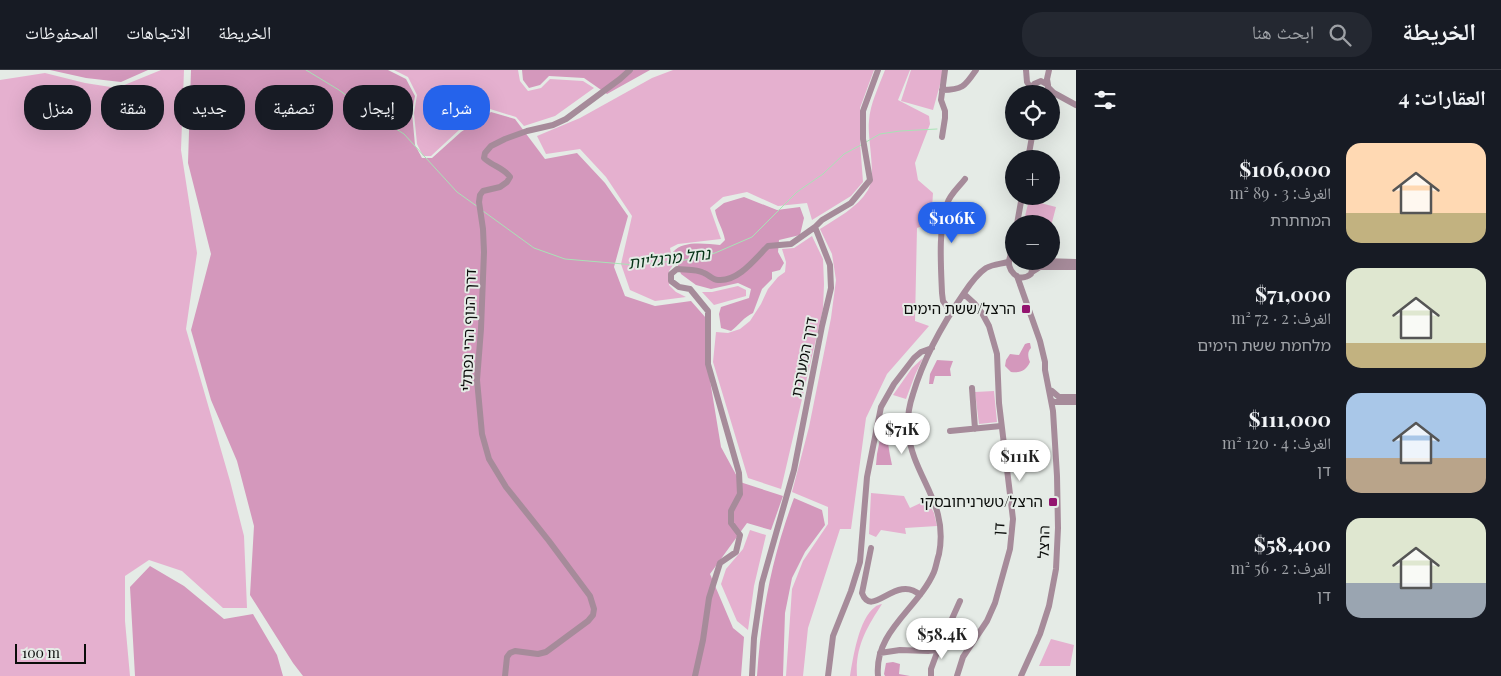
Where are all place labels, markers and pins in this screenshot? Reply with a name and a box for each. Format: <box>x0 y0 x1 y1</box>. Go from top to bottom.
pin: $106K <box>917 202 987 244</box>
place label: הרצל/ששת הימים <box>903 298 1016 318</box>
marker: הרצל/ששת הימים <box>1020 303 1032 315</box>
pin: $71K <box>872 412 932 455</box>
pin: $111K <box>985 440 1055 482</box>
place label: הרצל/טשרניחובסקי <box>920 491 1043 511</box>
marker: הרצל/טשרניחובסקי <box>1047 496 1059 508</box>
pin: $58.4K <box>901 618 983 660</box>

